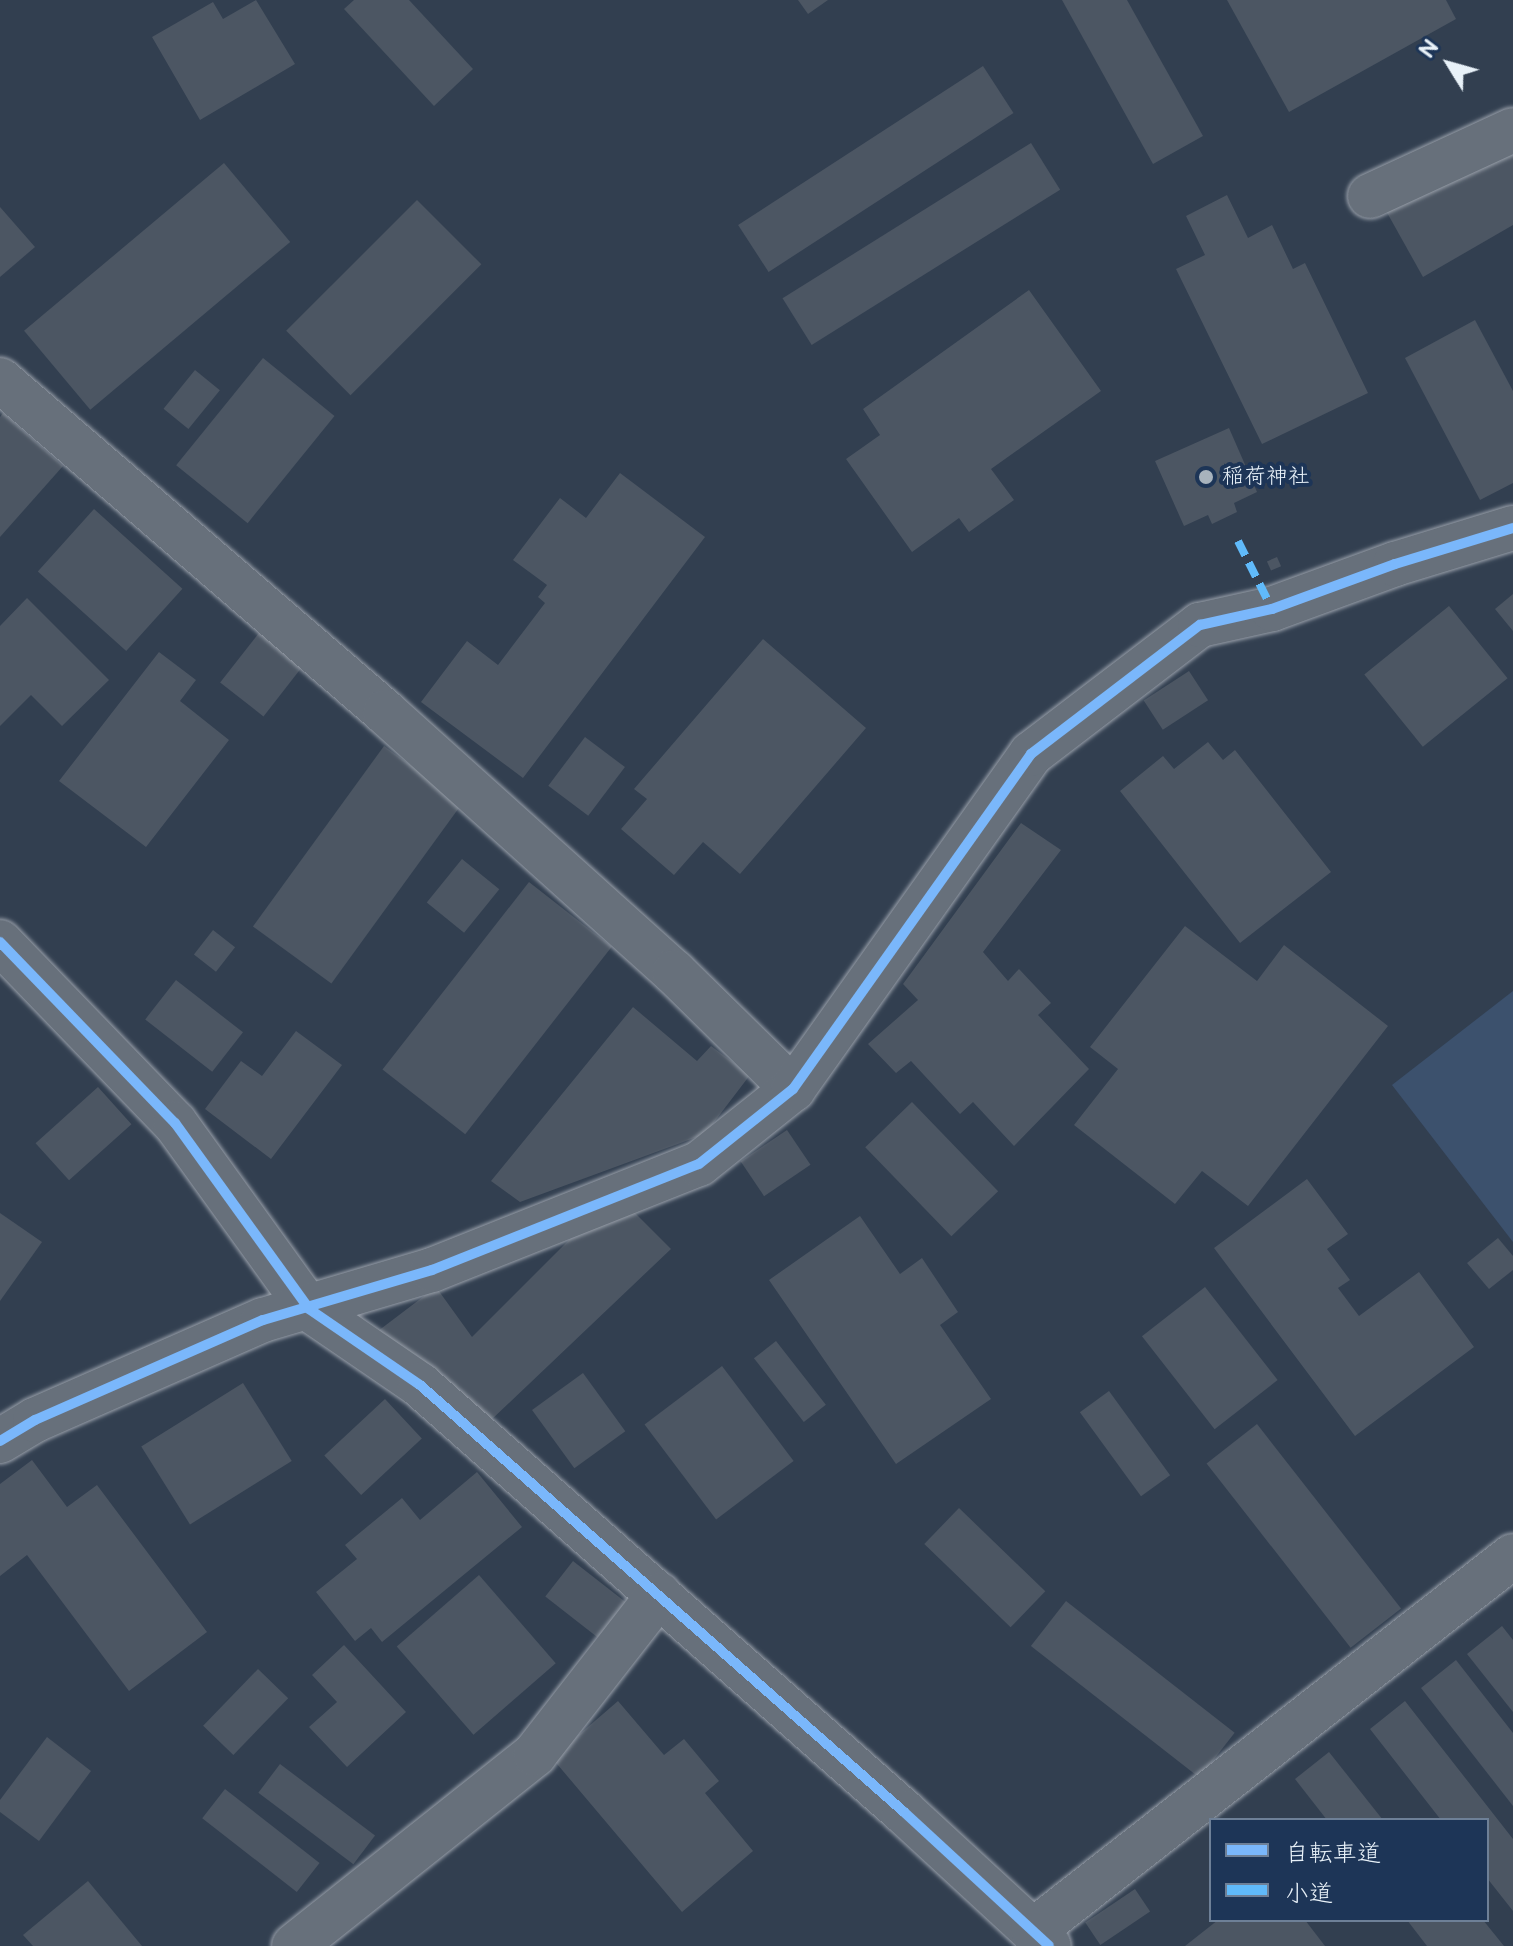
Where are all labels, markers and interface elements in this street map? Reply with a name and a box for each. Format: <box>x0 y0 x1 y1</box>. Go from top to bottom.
north arrow <box>1409 24 1489 104</box>
text: N <box>1414 35 1445 64</box>
place label: 稲荷神社 <box>1222 464 1310 490</box>
marker: 稲荷神社 <box>1197 468 1215 486</box>
legend <box>1209 1818 1489 1922</box>
text: 自転車道 <box>1285 1839 1381 1868</box>
text: 小道 <box>1285 1879 1333 1908</box>

